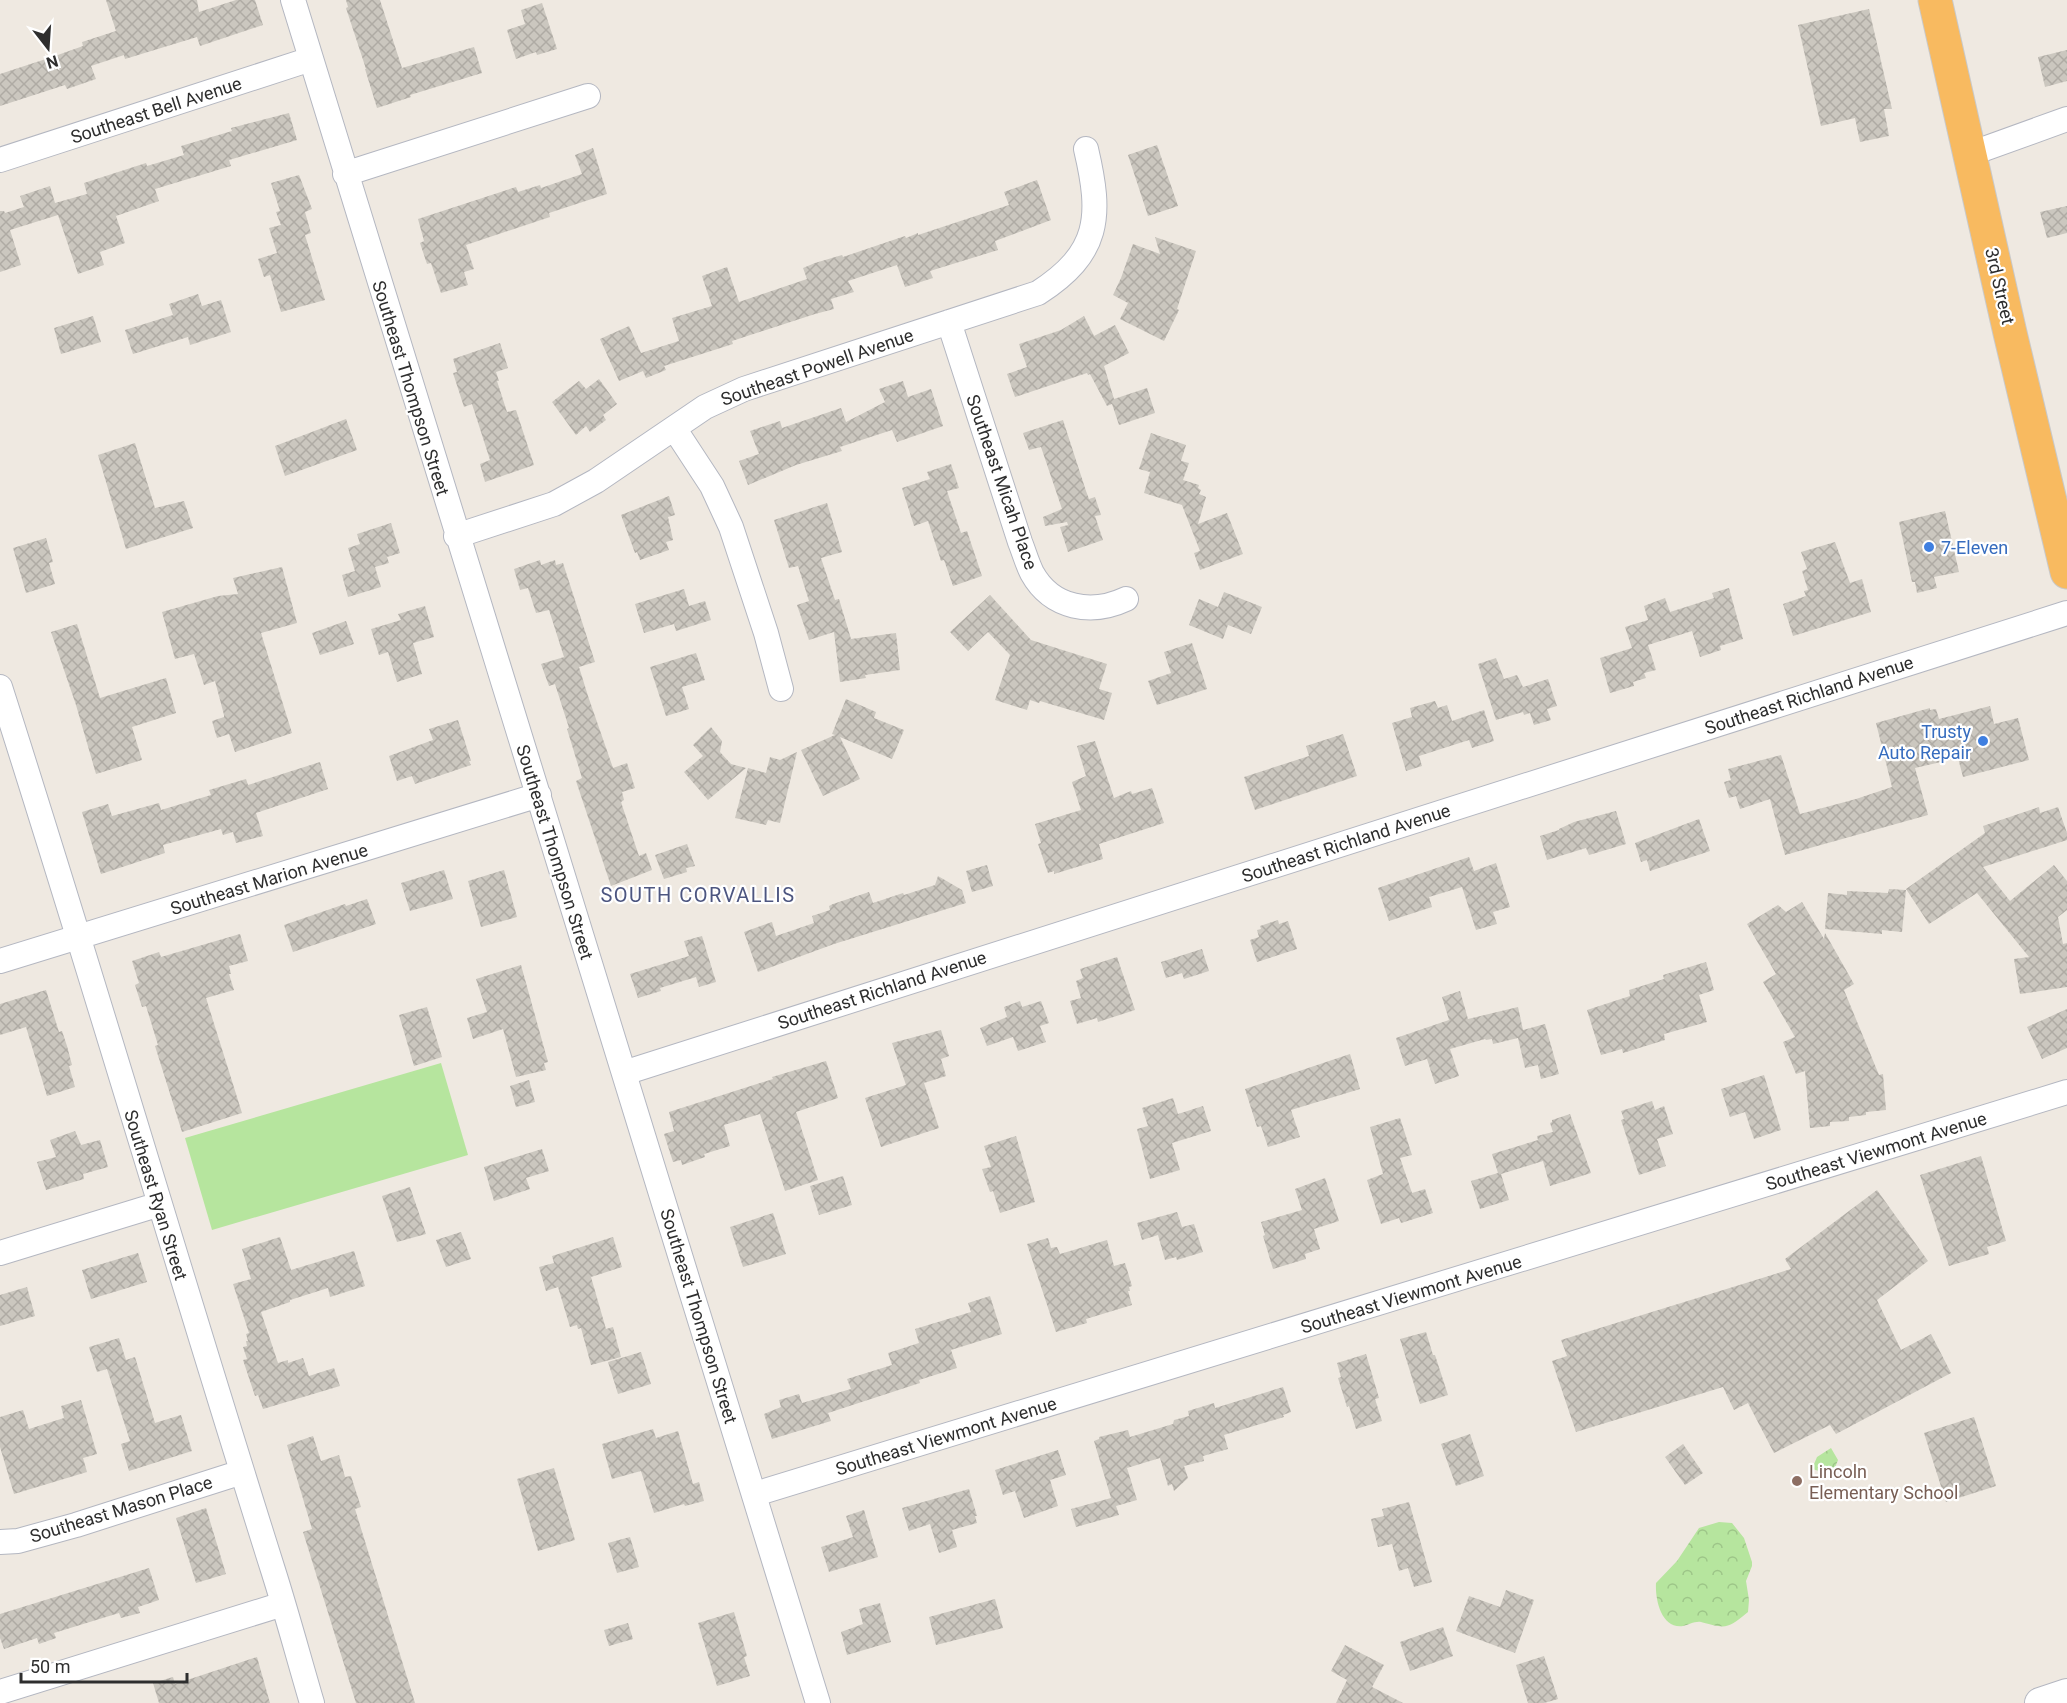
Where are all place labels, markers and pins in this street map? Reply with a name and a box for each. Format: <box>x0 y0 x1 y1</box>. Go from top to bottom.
place label: 7-Eleven <box>1941 537 2008 558</box>
marker: 7-Eleven <box>1922 540 1936 554</box>
place label: Trusty Auto Repair <box>1878 721 1971 763</box>
marker: Trusty Auto Repair <box>1976 734 1990 748</box>
place label: Lincoln Elementary School <box>1809 1461 1958 1503</box>
marker: Lincoln Elementary School <box>1790 1474 1804 1488</box>

